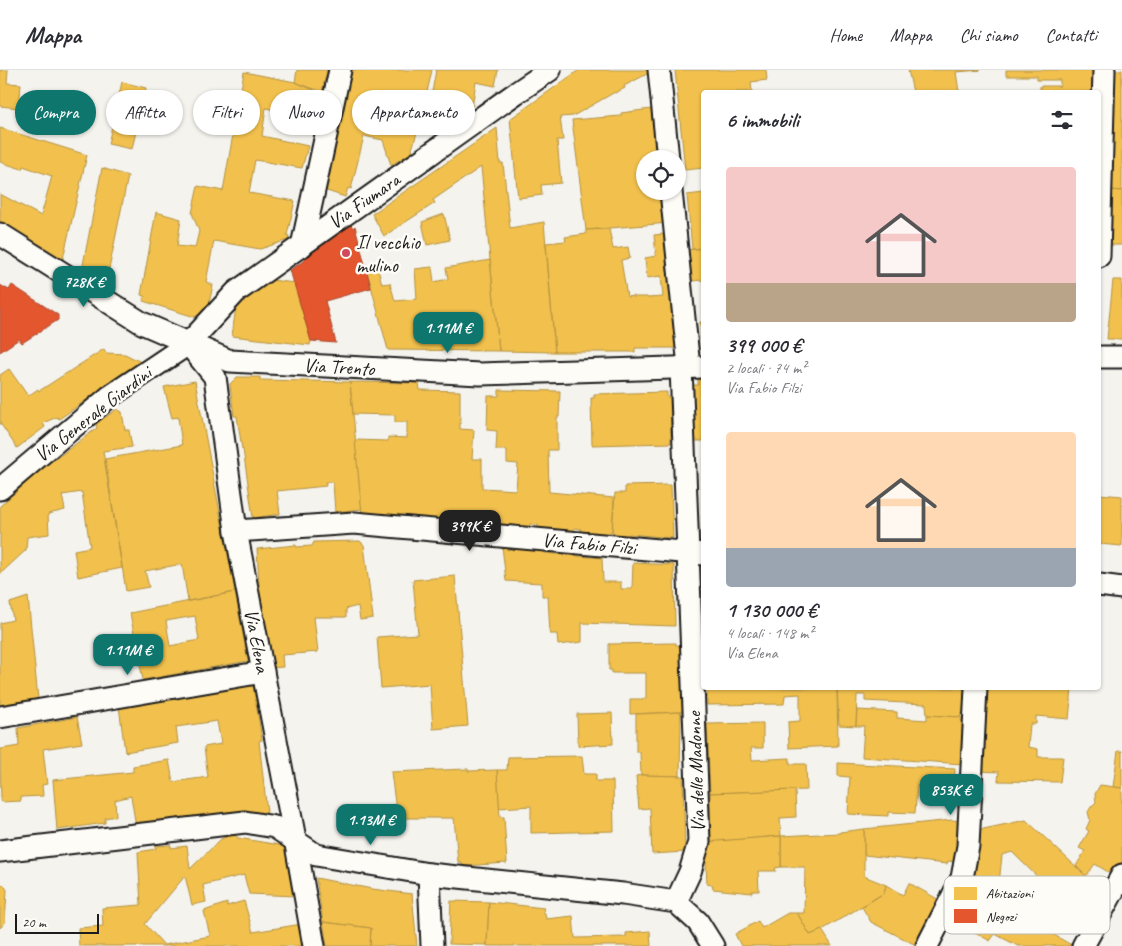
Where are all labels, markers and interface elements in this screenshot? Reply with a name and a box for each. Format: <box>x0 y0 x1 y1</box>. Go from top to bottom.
text: Mappa <box>25 20 81 50</box>
text: Home <box>830 24 862 46</box>
text: Mappa <box>890 24 932 46</box>
text: Chi siamo <box>960 24 1018 46</box>
text: Contatti <box>1046 24 1097 46</box>
chip: Compra <box>15 90 96 135</box>
chip: Affitta <box>106 90 183 135</box>
chip: Filtri <box>193 90 260 135</box>
chip: Nuovo <box>270 90 342 135</box>
chip: Appartamento <box>352 90 475 135</box>
icon: filters <box>1048 106 1076 134</box>
text: 6 immobili <box>726 107 799 133</box>
map controls <box>636 150 686 200</box>
button: locate <box>636 150 686 200</box>
street label: Via Fiumara <box>323 166 406 235</box>
icon: home <box>856 200 946 290</box>
place label: Il vecchio mulino <box>356 230 421 278</box>
marker: Il vecchio mulino <box>340 247 352 259</box>
pin: 728K € <box>43 266 125 308</box>
text: 728K € <box>64 272 104 292</box>
pin: 1.11M € <box>402 312 494 354</box>
text: 1.11M € <box>424 318 472 338</box>
text: 399 000 € <box>726 332 802 358</box>
street label: Via Trento <box>303 353 376 381</box>
text: 2 locali · 74 m² <box>726 358 806 378</box>
street label: Via Generale Giardini <box>30 359 158 467</box>
text: Via Fabio Filzi <box>726 378 801 398</box>
icon: home <box>856 465 946 555</box>
pin: 399K € <box>429 510 511 552</box>
text: 399K € <box>450 516 490 536</box>
street label: Via Fabio Filzi <box>541 527 639 561</box>
text: 1 130 000 € <box>726 597 817 623</box>
street label: Via Elena <box>239 607 276 676</box>
text: 4 locali · 148 m² <box>726 623 813 643</box>
pin: 1.11M € <box>82 634 174 676</box>
text: 1.11M € <box>104 640 152 660</box>
text: Via Elena <box>726 643 778 663</box>
street label: Via delle Madonne <box>681 710 711 833</box>
pin: 853K € <box>910 774 992 816</box>
text: 853K € <box>931 780 971 800</box>
pin: 1.13M € <box>325 804 417 846</box>
text: 1.13M € <box>347 810 395 830</box>
legend <box>944 876 1110 934</box>
text: Abitazioni <box>986 885 1035 902</box>
text: Negozi <box>986 908 1018 925</box>
scale bar <box>15 911 99 934</box>
text: 20 m <box>22 914 46 931</box>

